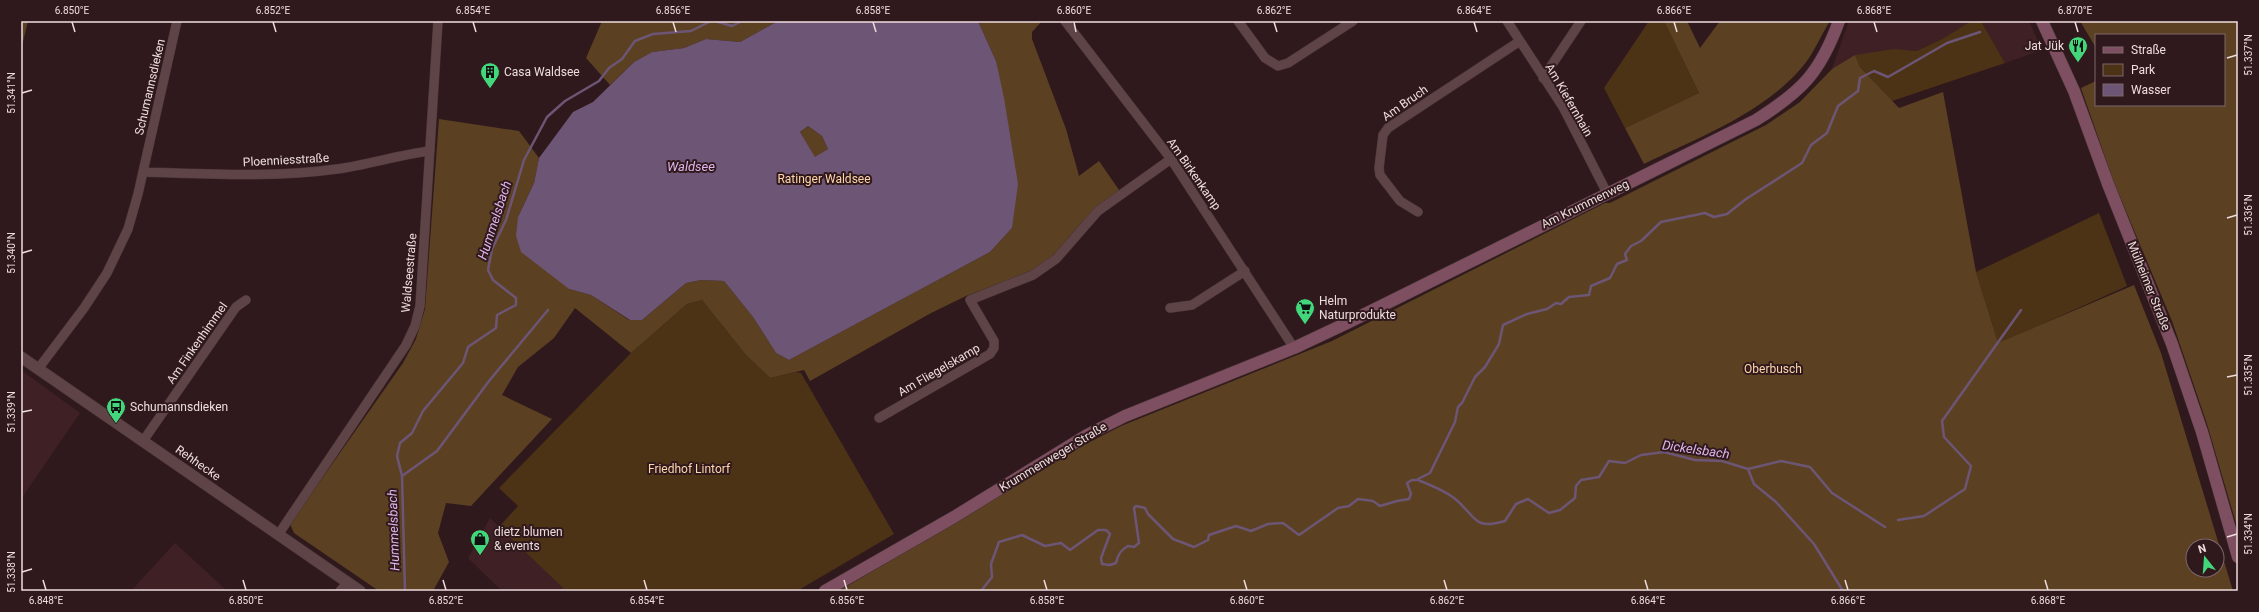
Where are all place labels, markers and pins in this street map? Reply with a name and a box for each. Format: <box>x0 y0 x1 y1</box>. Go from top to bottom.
restaurant icon: Jat Jük <box>2067 35 2089 63</box>
place label: Jat Jük <box>2025 39 2065 53</box>
building icon: Casa Waldsee <box>479 61 501 89</box>
place label: Casa Waldsee <box>504 65 580 79</box>
place label: Helm Naturprodukte <box>1319 294 1396 322</box>
supermarket icon: Helm Naturprodukte <box>1294 297 1316 325</box>
bus stop icon: Schumannsdieken <box>105 396 127 424</box>
place label: Schumannsdieken <box>130 400 228 414</box>
place label: dietz blumen & events <box>494 525 563 553</box>
shop icon: dietz blumen & events <box>469 528 491 556</box>

